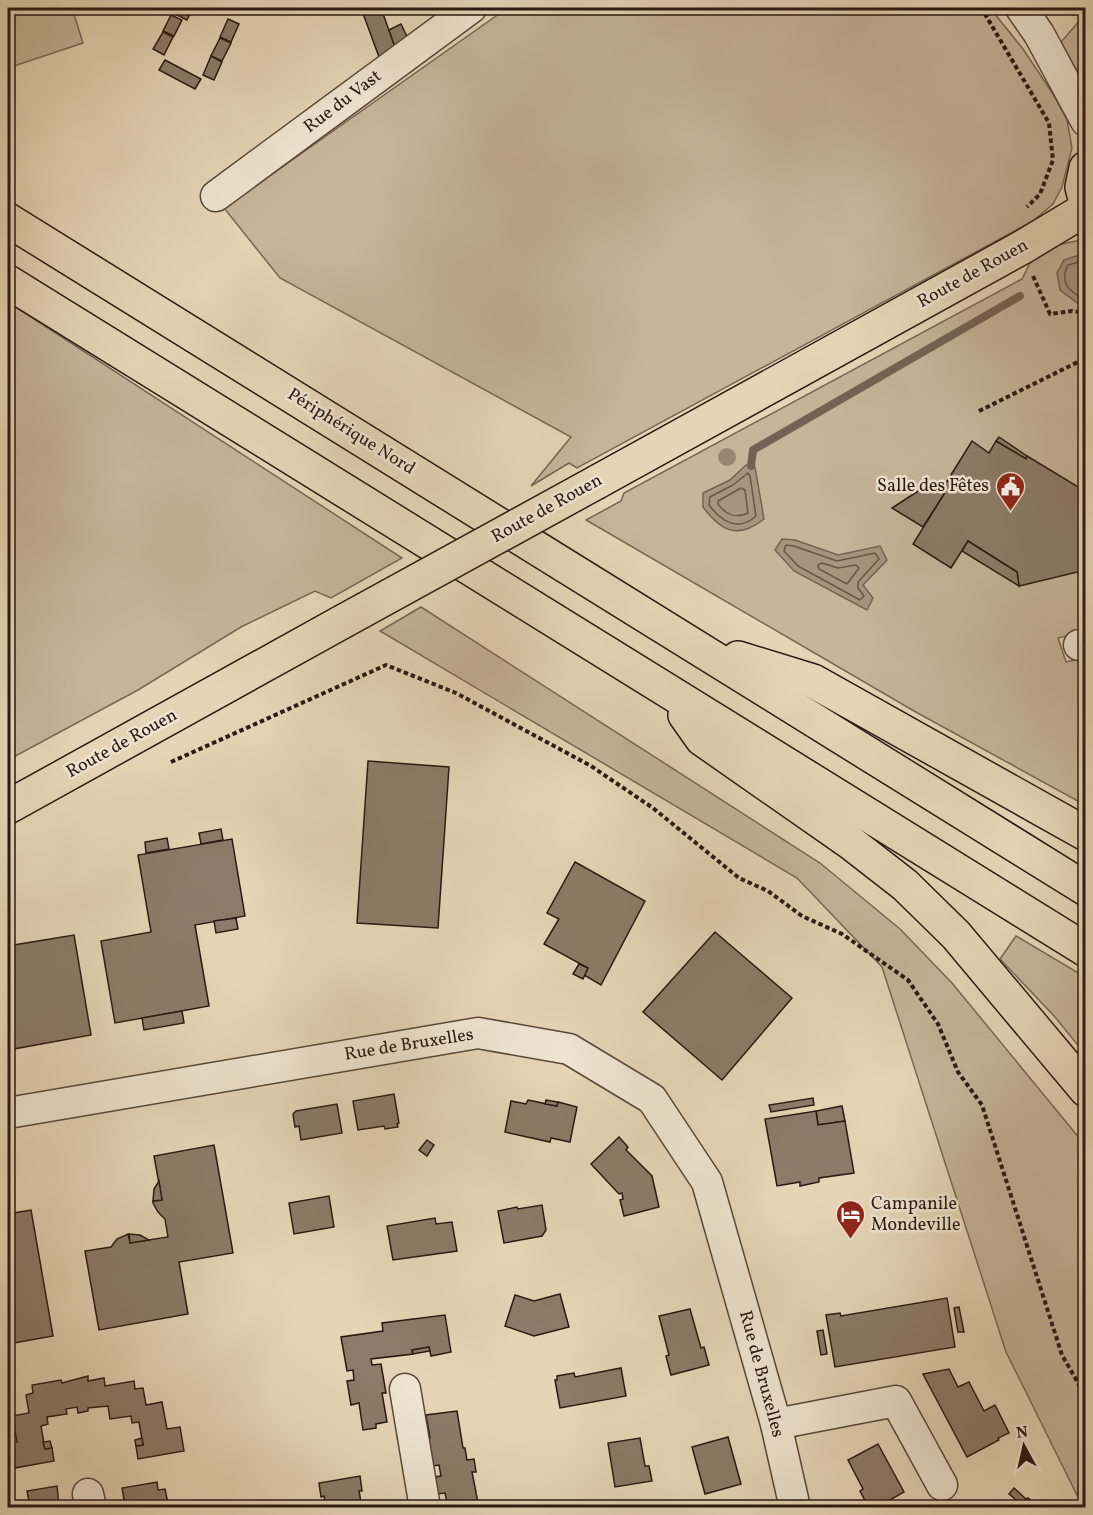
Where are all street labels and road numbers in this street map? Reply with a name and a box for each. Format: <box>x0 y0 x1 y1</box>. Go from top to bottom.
street label: Rue du Vast <box>299 64 387 140</box>
street label: Route de Rouen <box>913 233 1033 315</box>
street label: Périphérique Nord <box>282 383 420 481</box>
street label: Route de Rouen <box>487 468 607 550</box>
street label: Route de Rouen <box>62 703 182 785</box>
street label: Rue de Bruxelles <box>343 1022 475 1068</box>
street label: Rue de Bruxelles <box>732 1308 790 1440</box>

